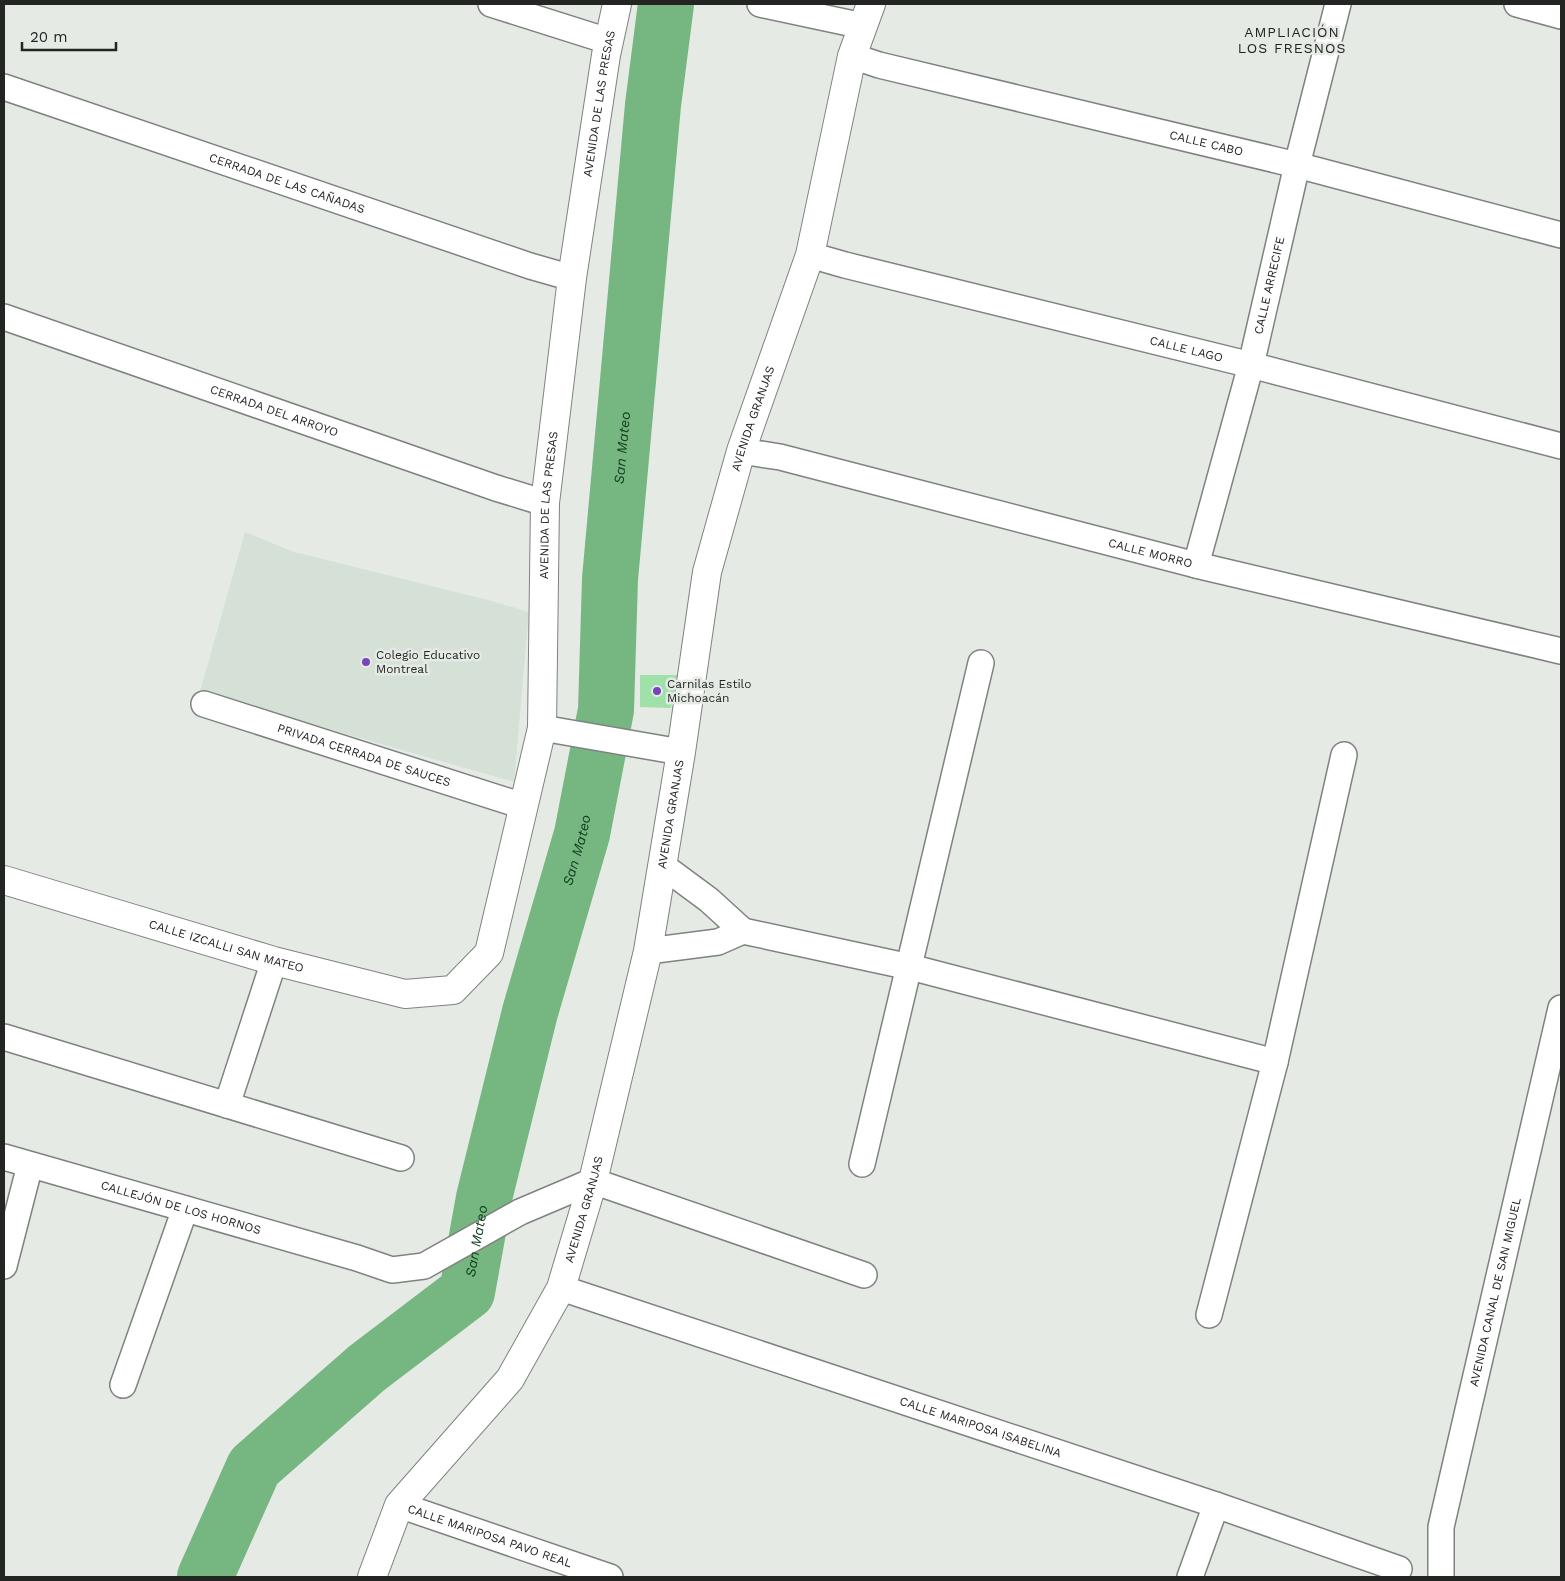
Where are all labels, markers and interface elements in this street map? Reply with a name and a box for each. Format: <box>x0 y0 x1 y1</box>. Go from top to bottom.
scale bar <box>22 20 116 52</box>
district label: AMPLIACIÓN LOS FRESNOS <box>1238 24 1346 56</box>
text: 20 m <box>30 28 68 46</box>
street label: AVENIDA DE LAS PRESAS <box>580 29 618 178</box>
street label: CALLE CABO <box>1168 128 1245 159</box>
street label: CERRADA DE LAS CAÑADAS <box>207 150 367 216</box>
street label: CALLE ARRECIFE <box>1251 235 1287 336</box>
street label: CALLE LAGO <box>1148 333 1224 365</box>
street label: AVENIDA GRANJAS <box>729 364 777 473</box>
street label: CERRADA DEL ARROYO <box>208 382 340 440</box>
water label: San Mateo <box>611 411 633 485</box>
street label: AVENIDA DE LAS PRESAS <box>537 430 561 579</box>
street label: CALLE MORRO <box>1107 535 1194 571</box>
place label: Colegio Educativo Montreal <box>376 648 480 676</box>
marker: Colegio Educativo Montreal <box>360 656 372 668</box>
place label: Carnilas Estilo Michoacán <box>667 677 752 705</box>
marker: Carnilas Estilo Michoacán <box>651 685 663 697</box>
street label: PRIVADA CERRADA DE SAUCES <box>276 721 452 789</box>
street label: AVENIDA GRANJAS <box>655 759 687 870</box>
water label: San Mateo <box>559 813 594 887</box>
street label: CALLE IZCALLI SAN MATEO <box>147 917 305 975</box>
street label: AVENIDA GRANJAS <box>562 1155 606 1264</box>
street label: CALLEJÓN DE LOS HORNOS <box>99 1178 263 1237</box>
street label: AVENIDA CANAL DE SAN MIGUEL <box>1467 1196 1524 1388</box>
water label: San Mateo <box>462 1204 491 1278</box>
street label: CALLE MARIPOSA ISABELINA <box>898 1394 1063 1460</box>
street label: CALLE MARIPOSA PAVO REAL <box>406 1501 574 1571</box>

